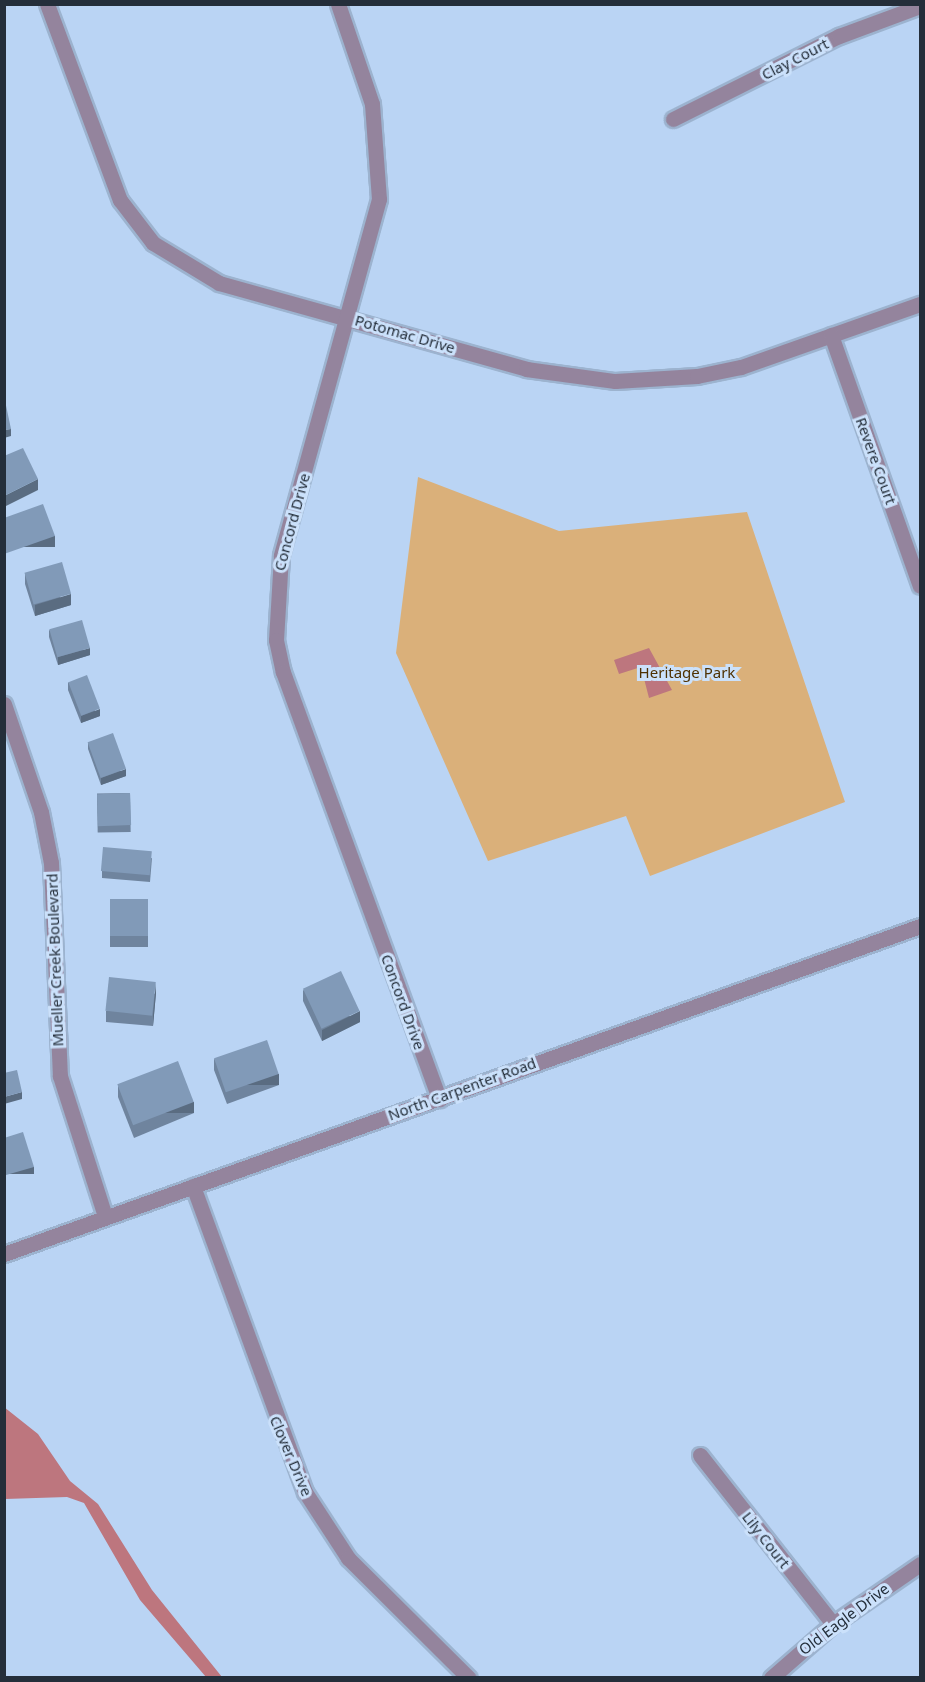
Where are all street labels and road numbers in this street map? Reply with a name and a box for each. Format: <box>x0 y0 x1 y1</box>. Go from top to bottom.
street label: Clay Court <box>759 34 831 84</box>
street label: Potomac Drive <box>353 311 457 357</box>
street label: Revere Court <box>852 415 900 507</box>
street label: Concord Drive <box>270 471 314 573</box>
street label: Mueller Creek Boulevard <box>43 873 67 1047</box>
street label: Concord Drive <box>377 952 429 1052</box>
street label: North Carpenter Road <box>385 1054 539 1124</box>
street label: Clover Drive <box>266 1413 316 1499</box>
street label: Lily Court <box>738 1508 794 1572</box>
street label: Old Eagle Drive <box>795 1579 893 1659</box>

